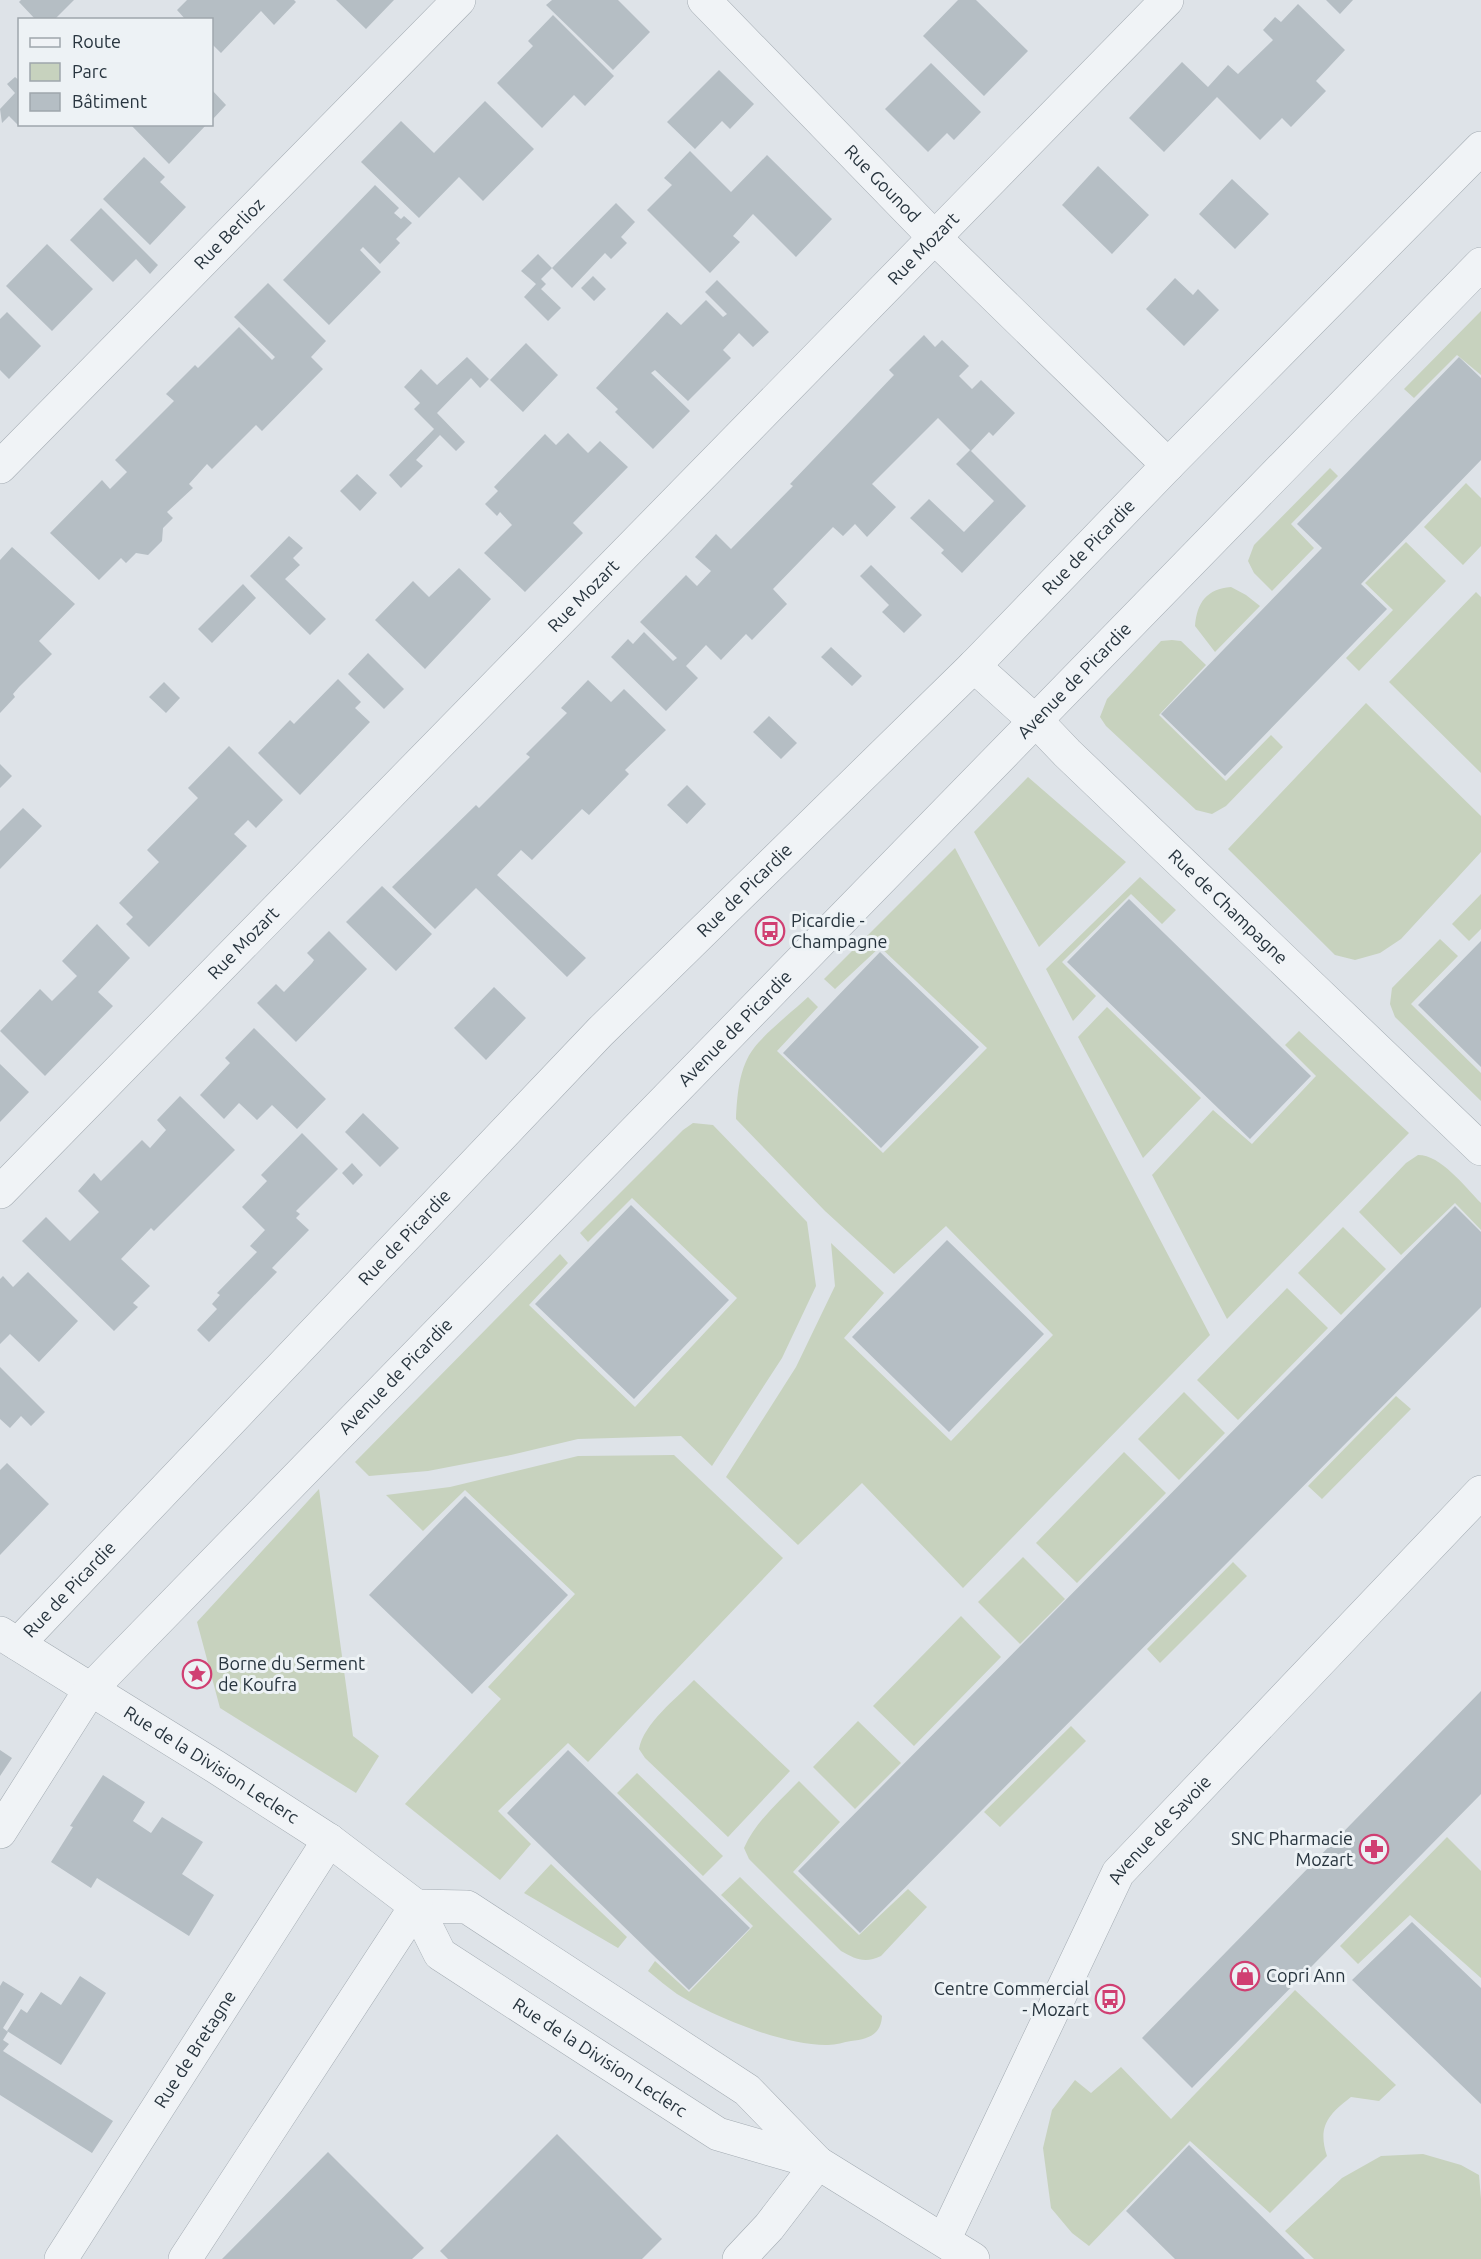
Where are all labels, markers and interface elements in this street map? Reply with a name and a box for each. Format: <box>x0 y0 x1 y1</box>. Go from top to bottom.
legend <box>18 18 213 126</box>
text: Route <box>72 31 121 51</box>
text: Parc <box>72 61 107 81</box>
text: Bâtiment <box>72 91 147 111</box>
street label: Rue Gounod <box>841 140 925 226</box>
street label: Rue Berlioz <box>189 193 268 273</box>
street label: Rue Mozart <box>883 208 962 288</box>
street label: Rue de Picardie <box>1038 495 1138 598</box>
street label: Rue Mozart <box>543 555 622 636</box>
street label: Avenue de Picardie <box>1013 618 1135 742</box>
street label: Rue de Picardie <box>692 839 795 940</box>
street label: Rue de Champagne <box>1165 845 1292 968</box>
street label: Rue Mozart <box>203 902 282 983</box>
place label: Picardie - Champagne <box>791 910 887 951</box>
bus stop icon: Picardie - Champagne <box>754 915 786 947</box>
street label: Avenue de Picardie <box>673 966 795 1090</box>
street label: Rue de Picardie <box>354 1185 454 1289</box>
street label: Avenue de Picardie <box>334 1314 456 1438</box>
street label: Rue de Picardie <box>19 1537 119 1641</box>
place label: Borne du Serment de Koufra <box>218 1653 365 1694</box>
place icon: Borne du Serment de Koufra <box>181 1658 213 1690</box>
street label: Rue de la Division Leclerc <box>121 1701 303 1827</box>
street label: Avenue de Savoie <box>1103 1771 1215 1887</box>
place label: SNC Pharmacie Mozart <box>1231 1828 1353 1869</box>
pharmacy icon: SNC Pharmacie Mozart <box>1358 1833 1390 1865</box>
shop icon: Copri Ann <box>1229 1960 1261 1992</box>
place label: Copri Ann <box>1266 1965 1346 1985</box>
place label: Centre Commercial - Mozart <box>934 1978 1089 2019</box>
bus stop icon: Centre Commercial - Mozart <box>1094 1983 1126 2015</box>
street label: Rue de Bretagne <box>149 1986 239 2111</box>
street label: Rue de la Division Leclerc <box>510 1993 691 2120</box>

